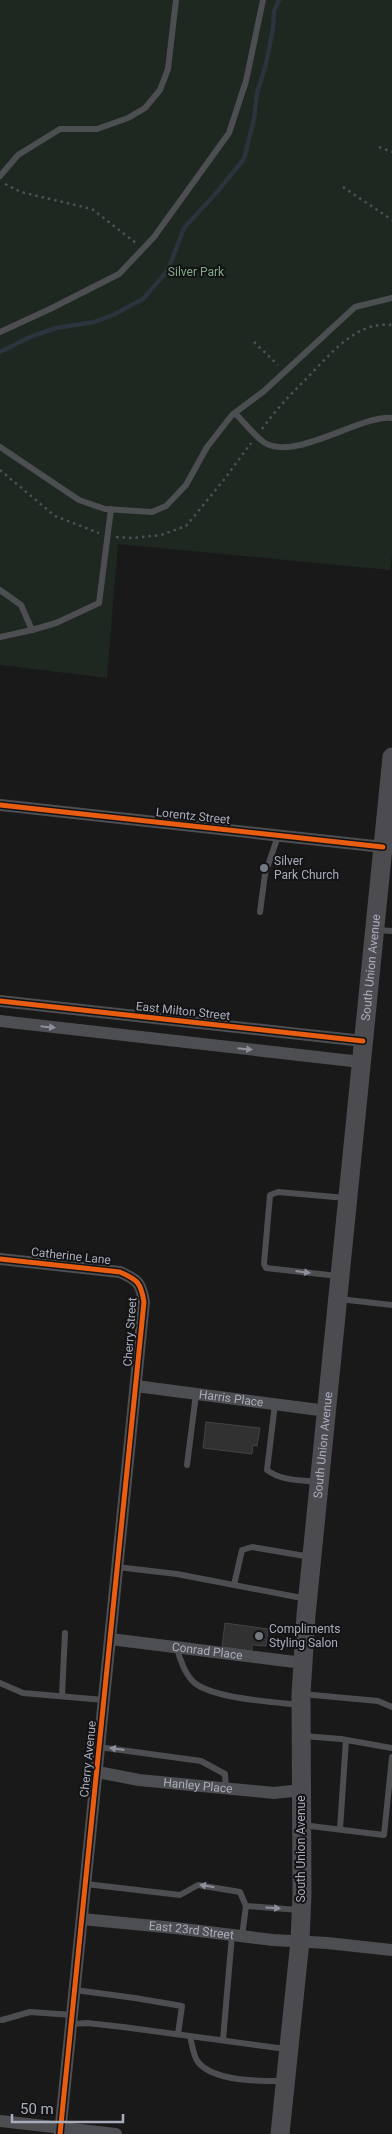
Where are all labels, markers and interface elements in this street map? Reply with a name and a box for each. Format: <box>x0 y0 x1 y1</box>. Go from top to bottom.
park label: Silver Park <box>168 265 225 279</box>
street label: Lorentz Street <box>155 805 231 827</box>
place label: Silver Park Church <box>274 854 339 882</box>
marker: Silver Park Church <box>258 862 270 874</box>
street label: South Union Avenue <box>359 913 383 1022</box>
street label: East Milton Street <box>135 999 231 1023</box>
one-way arrow <box>41 1023 57 1031</box>
one-way arrow <box>237 1045 253 1053</box>
street label: Catherine Lane <box>30 1245 112 1267</box>
one-way arrow <box>296 1268 312 1276</box>
street label: Cherry Street <box>121 1297 139 1367</box>
street label: Harris Place <box>198 1387 264 1410</box>
street label: South Union Avenue <box>311 1391 335 1499</box>
place label: Compliments Styling Salon <box>269 1622 340 1650</box>
marker: Compliments Styling Salon <box>253 1630 265 1642</box>
street label: Conrad Place <box>171 1640 243 1662</box>
street label: Cherry Avenue <box>77 1720 99 1798</box>
one-way arrow <box>109 1745 125 1753</box>
street label: Hanley Place <box>163 1775 233 1796</box>
street label: South Union Avenue <box>294 1795 308 1903</box>
one-way arrow <box>199 1882 215 1890</box>
one-way arrow <box>266 1904 282 1912</box>
street label: East 23rd Street <box>148 1919 235 1942</box>
scale bar <box>12 2092 124 2124</box>
text: 50 m <box>20 2100 54 2118</box>

